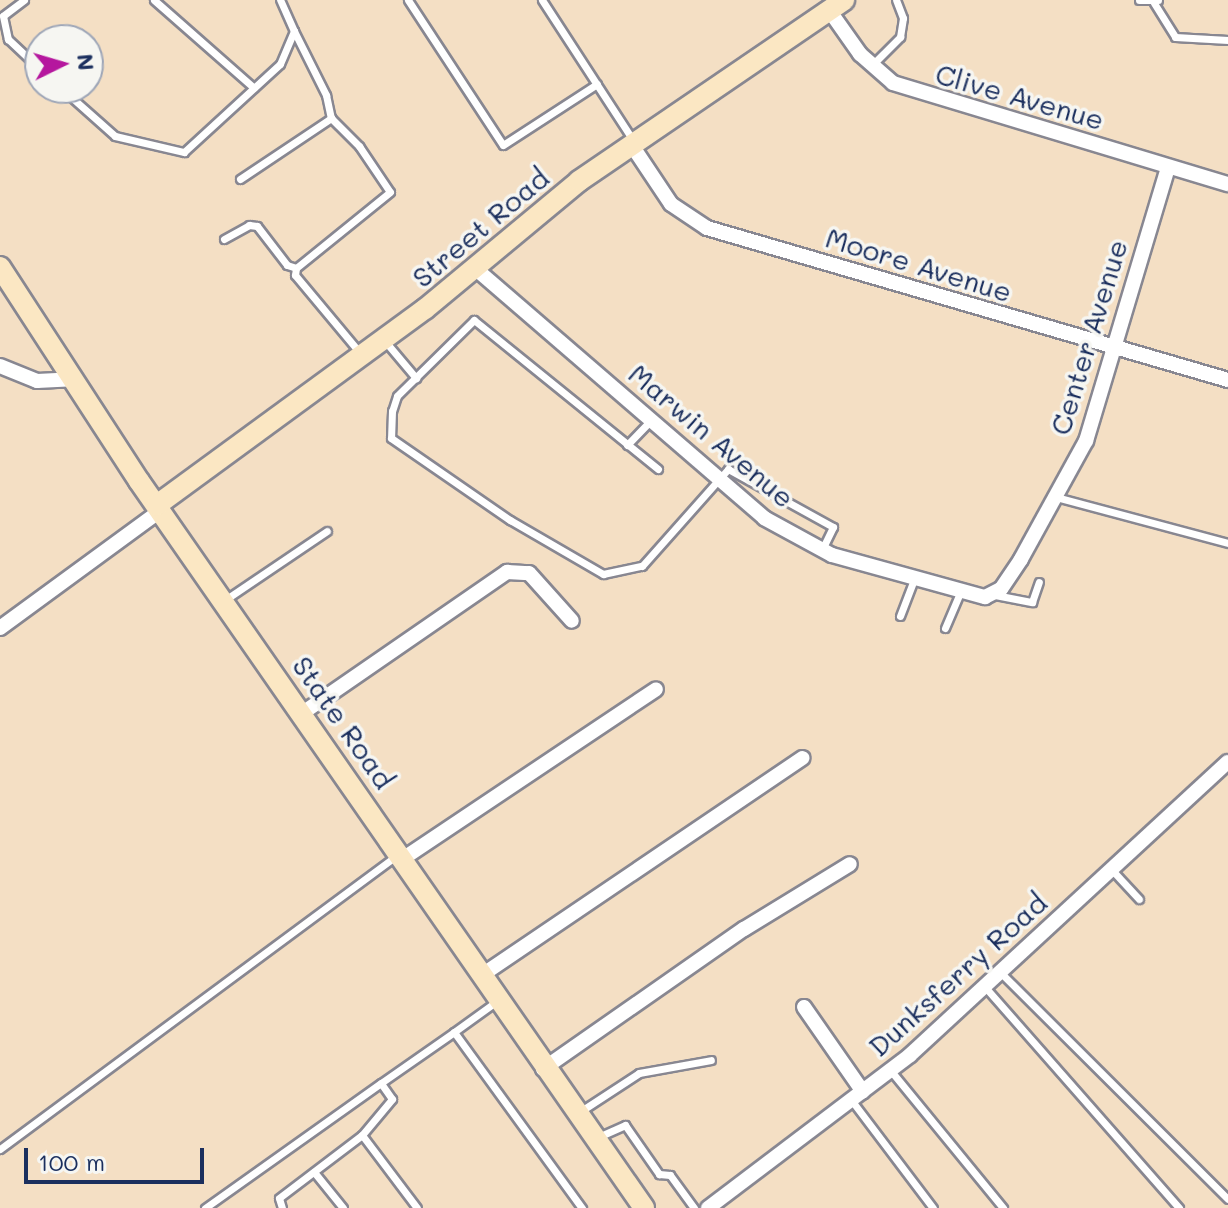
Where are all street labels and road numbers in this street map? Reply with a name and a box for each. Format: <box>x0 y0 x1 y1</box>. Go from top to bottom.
street label: Clive Avenue <box>932 56 1108 136</box>
street label: Street Road <box>405 160 555 294</box>
street label: Moore Avenue <box>822 220 1016 308</box>
street label: Center Avenue <box>1042 235 1134 439</box>
street label: Marwin Avenue <box>623 356 801 514</box>
street label: State Road <box>286 649 402 795</box>
street label: Dunksferry Road <box>861 885 1053 1063</box>

